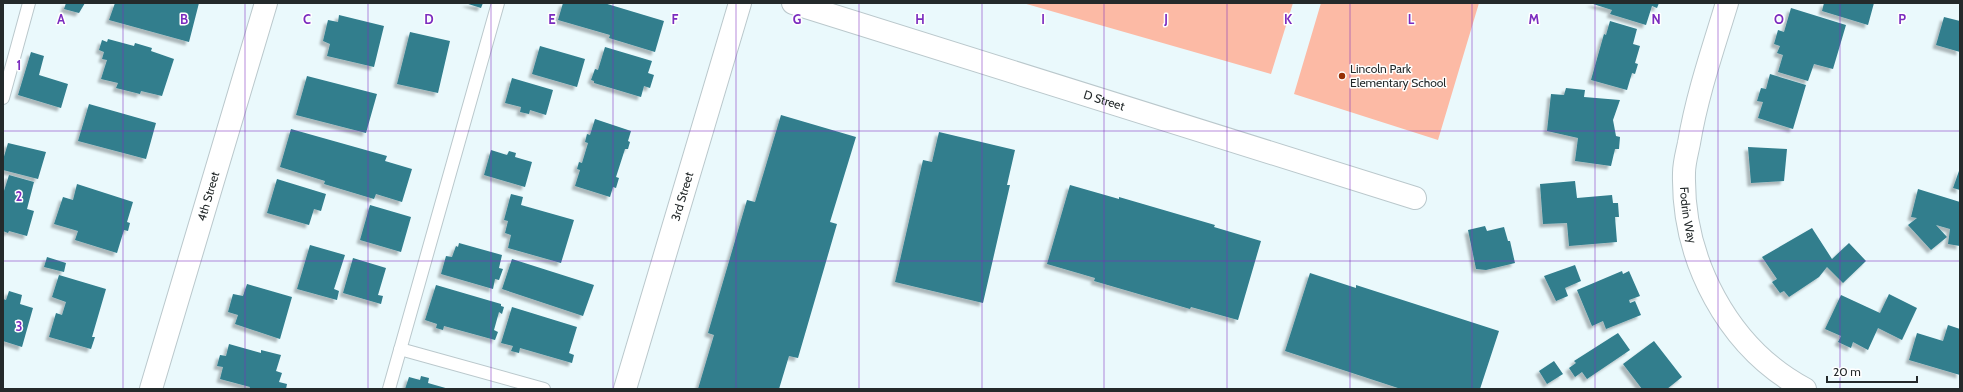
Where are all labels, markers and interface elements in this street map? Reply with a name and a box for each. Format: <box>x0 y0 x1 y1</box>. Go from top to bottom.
text: A <box>57 11 66 27</box>
text: B <box>180 11 188 27</box>
text: C <box>303 11 311 27</box>
text: D <box>424 11 434 27</box>
text: E <box>548 11 556 27</box>
text: F <box>672 11 679 27</box>
text: G <box>793 11 802 27</box>
text: H <box>915 11 925 27</box>
text: I <box>1041 11 1045 27</box>
text: J <box>1163 11 1168 27</box>
text: K <box>1284 11 1293 27</box>
text: L <box>1408 11 1415 27</box>
text: M <box>1529 11 1540 27</box>
text: N <box>1651 11 1661 27</box>
text: O <box>1774 11 1784 27</box>
text: P <box>1898 11 1906 27</box>
text: 1 <box>17 57 21 73</box>
place label: Lincoln Park Elementary School <box>1350 61 1446 90</box>
marker: Lincoln Park Elementary School <box>1337 71 1347 81</box>
street label: D Street <box>1082 87 1127 114</box>
street label: 4th Street <box>193 170 222 223</box>
street label: 3rd Street <box>668 170 696 223</box>
street label: Fodrin Way <box>1677 186 1700 245</box>
text: 2 <box>16 188 23 204</box>
text: 3 <box>15 318 23 334</box>
scale bar <box>1827 358 1917 384</box>
text: 20 m <box>1833 364 1861 379</box>

